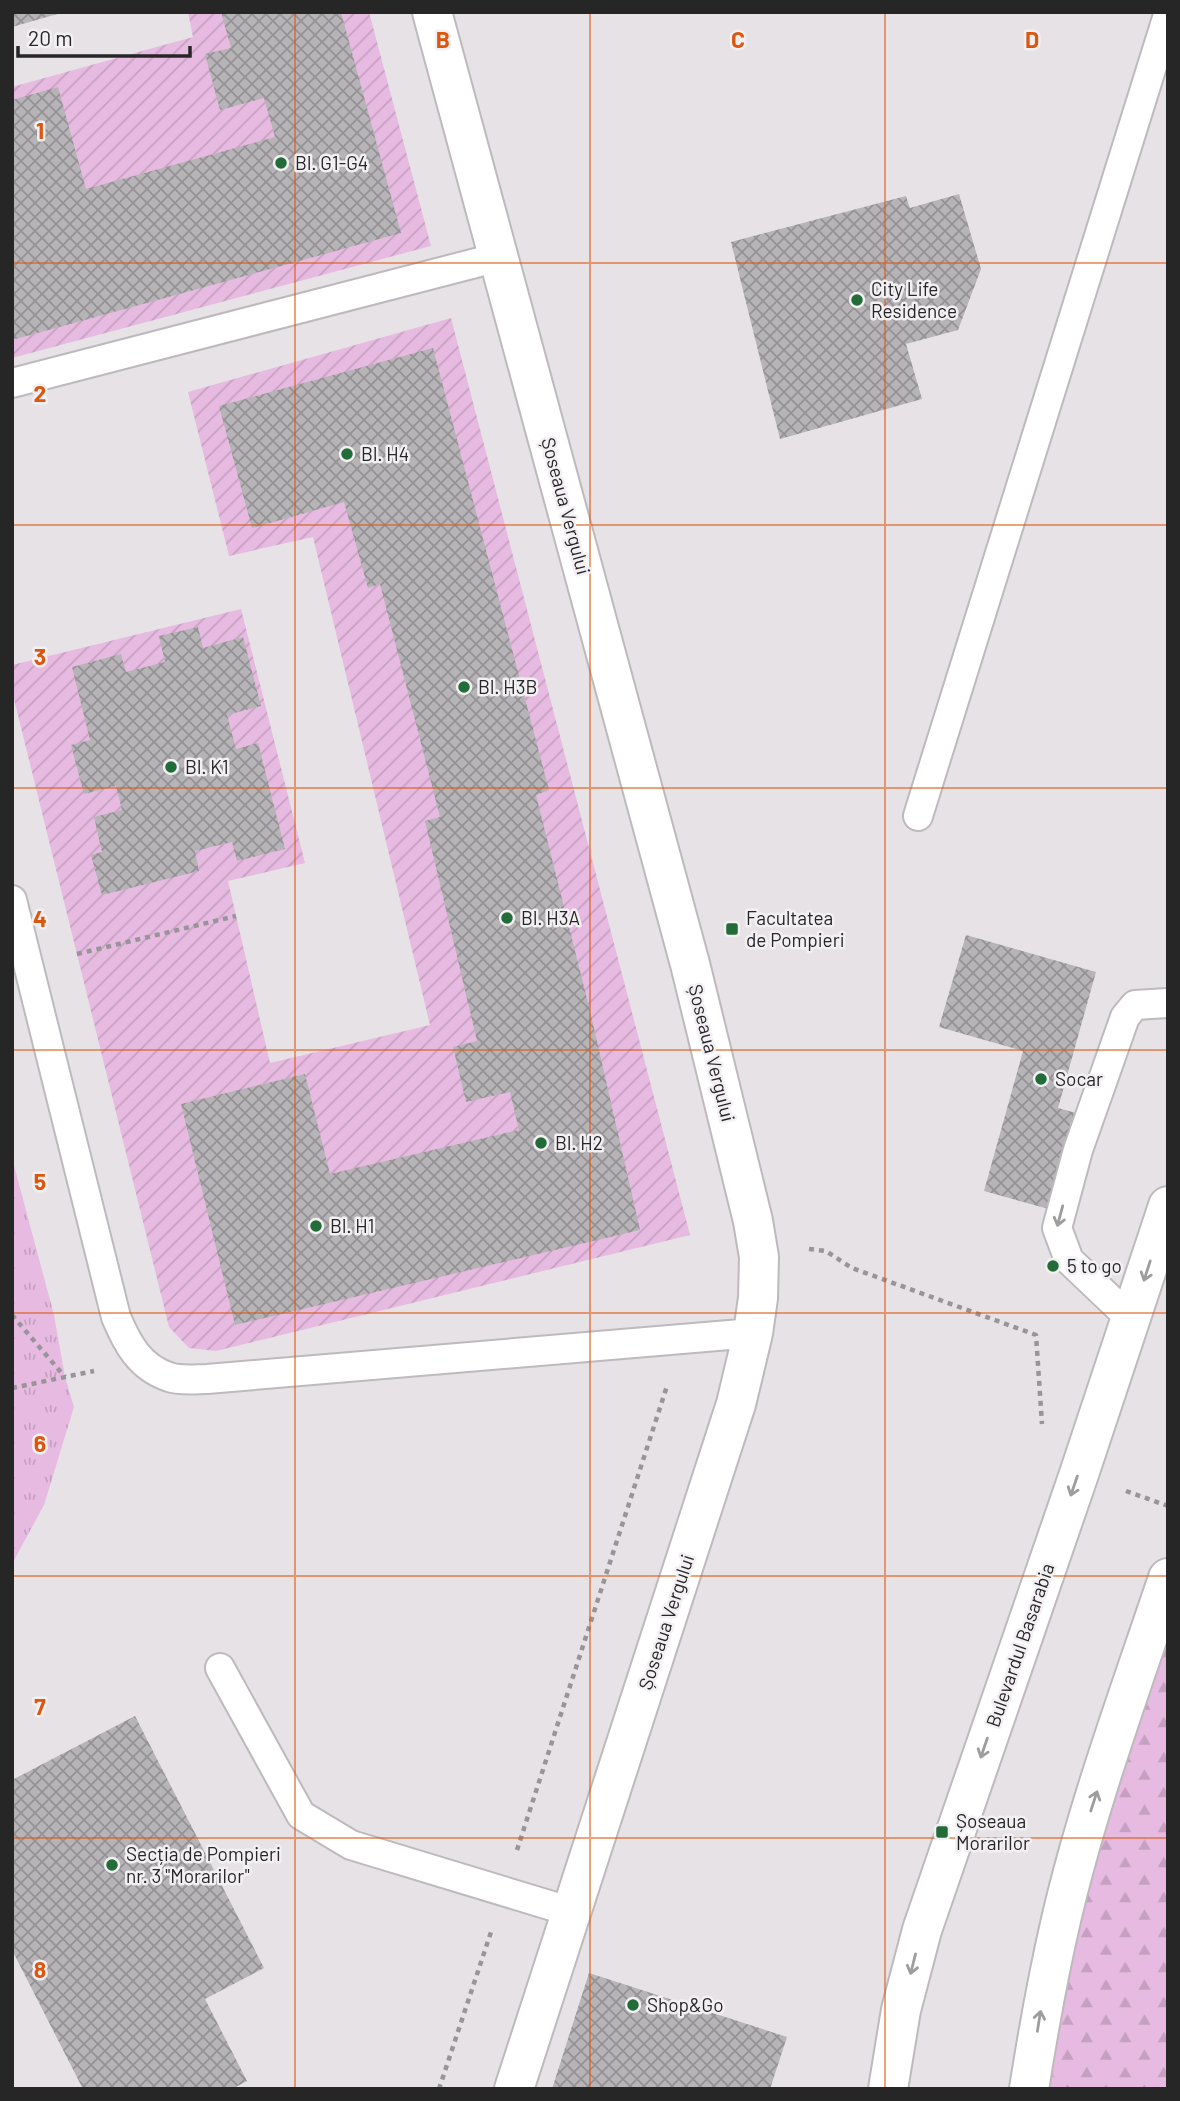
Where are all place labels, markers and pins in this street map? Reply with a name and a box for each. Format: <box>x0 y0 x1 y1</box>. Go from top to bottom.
place label: Bl. G1-G4 <box>295 151 368 174</box>
marker: Bl. G1-G4 <box>273 155 289 171</box>
place label: City Life Residence <box>871 277 957 322</box>
marker: City Life Residence <box>849 292 865 308</box>
place label: Bl. H4 <box>361 442 409 465</box>
marker: Bl. H4 <box>339 446 355 462</box>
place label: Bl. H3B <box>478 675 538 698</box>
marker: Bl. H3B <box>456 679 472 695</box>
place label: Bl. K1 <box>185 755 229 778</box>
marker: Bl. K1 <box>163 759 179 775</box>
place label: Bl. H3A <box>521 906 580 929</box>
place label: Facultatea de Pompieri <box>746 906 845 951</box>
marker: Bl. H3A <box>499 910 515 926</box>
marker: Facultatea de Pompieri <box>724 921 740 937</box>
place label: Socar <box>1055 1067 1103 1090</box>
marker: Socar <box>1033 1071 1049 1087</box>
place label: Bl. H2 <box>555 1131 603 1154</box>
marker: Bl. H2 <box>533 1135 549 1151</box>
place label: Bl. H1 <box>330 1214 374 1237</box>
marker: Bl. H1 <box>308 1218 324 1234</box>
place label: 5 to go <box>1067 1254 1122 1277</box>
marker: 5 to go <box>1045 1258 1061 1274</box>
place label: Șoseaua Morarilor <box>956 1809 1030 1854</box>
marker: Șoseaua Morarilor <box>934 1824 950 1840</box>
place label: Secția de Pompieri nr. 3 "Morarilor" <box>126 1842 281 1887</box>
marker: Secția de Pompieri nr. 3 "Morarilor" <box>104 1857 120 1873</box>
place label: Shop&Go <box>647 1993 724 2016</box>
marker: Shop&Go <box>625 1997 641 2013</box>

